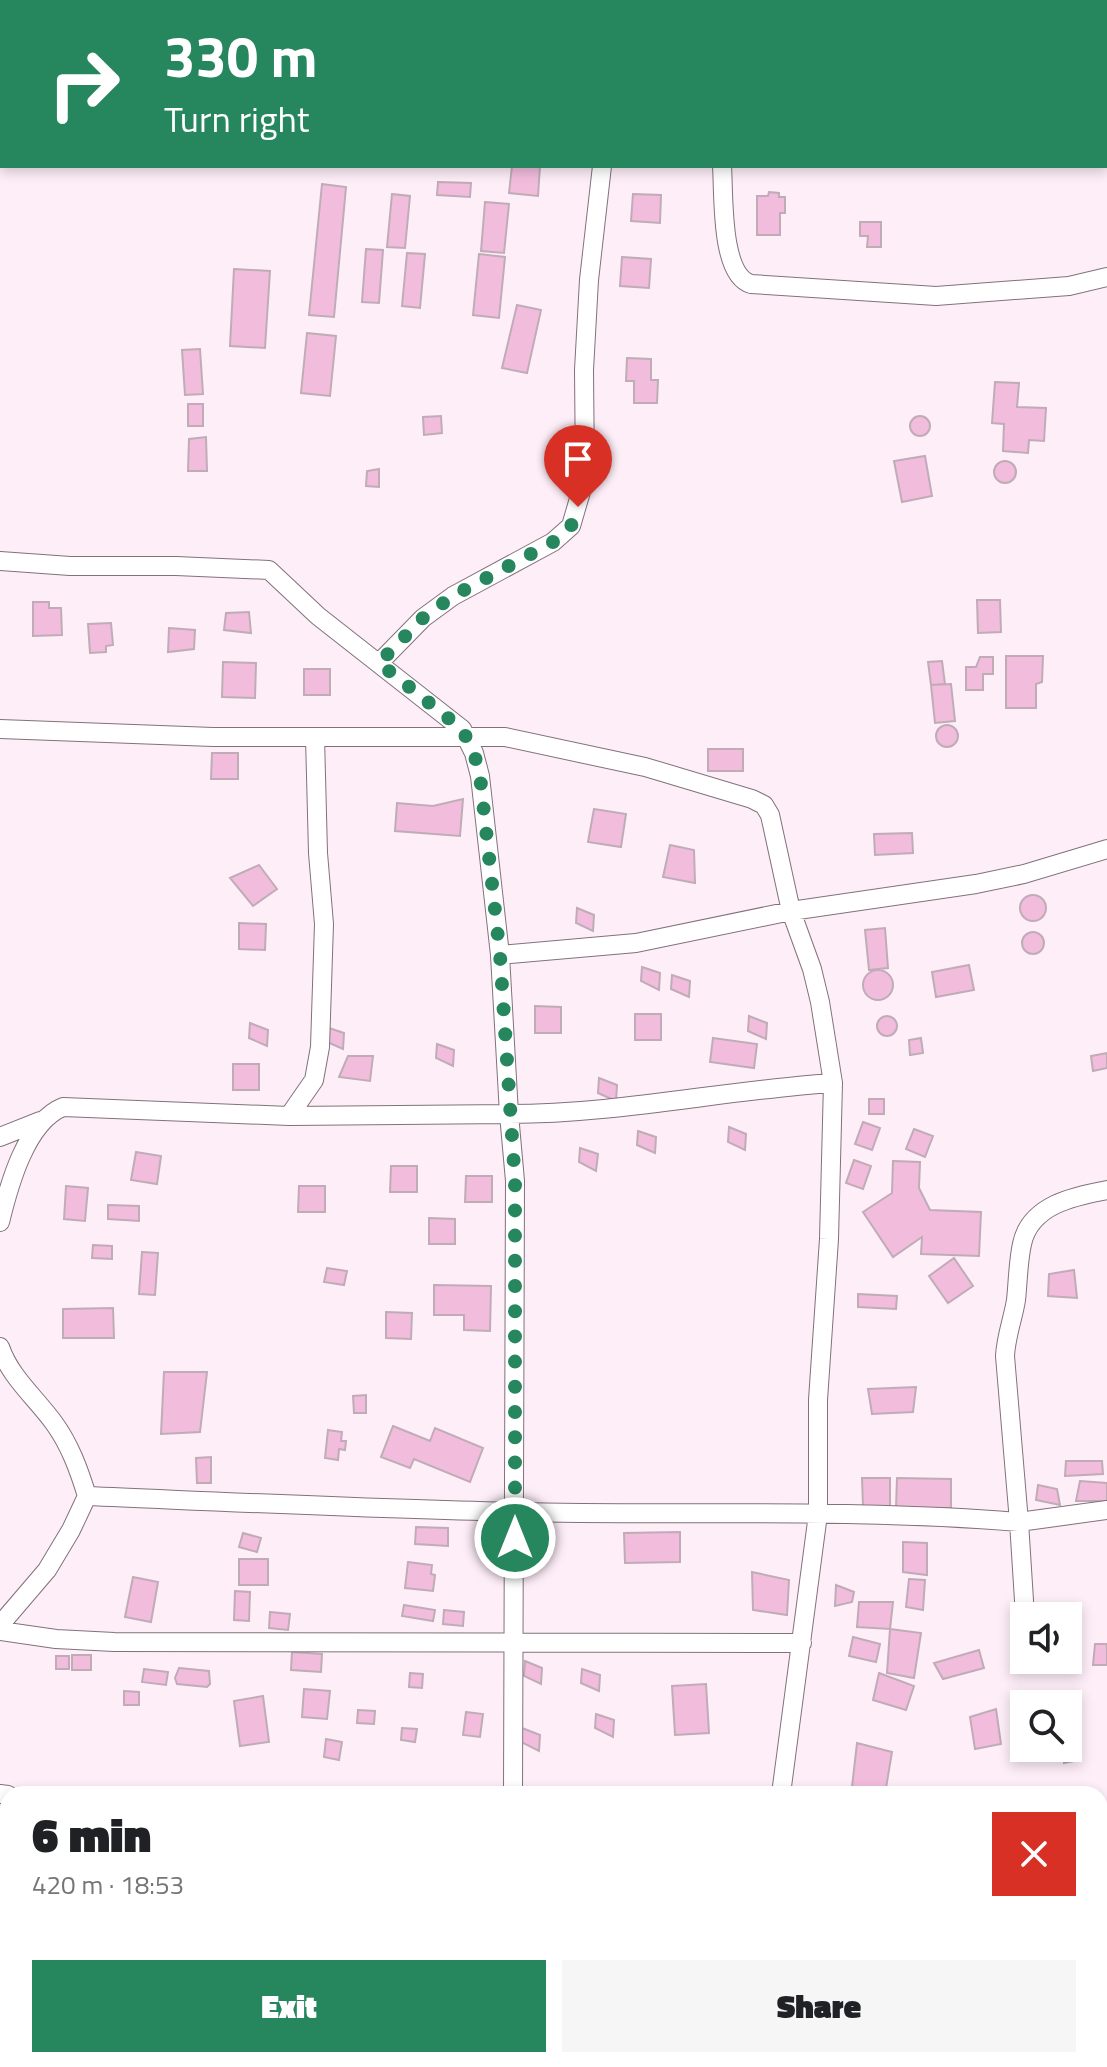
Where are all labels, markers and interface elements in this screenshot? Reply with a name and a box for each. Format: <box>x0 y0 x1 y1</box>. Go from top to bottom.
text: 330 m <box>164 14 317 99</box>
icon: right <box>32 32 136 136</box>
text: Turn right <box>164 91 309 146</box>
pin <box>544 425 612 507</box>
icon: arrive <box>556 437 600 481</box>
position arrow <box>473 1496 557 1580</box>
map controls <box>1010 1602 1082 1762</box>
button: sound <box>1010 1602 1082 1674</box>
button: search <box>1010 1690 1082 1762</box>
text: 6 min <box>32 1798 151 1871</box>
button: close <box>992 1812 1076 1896</box>
text: 420 m · 18:53 <box>32 1865 184 1904</box>
button: Exit <box>32 1960 546 2052</box>
button: Share <box>562 1960 1076 2052</box>

